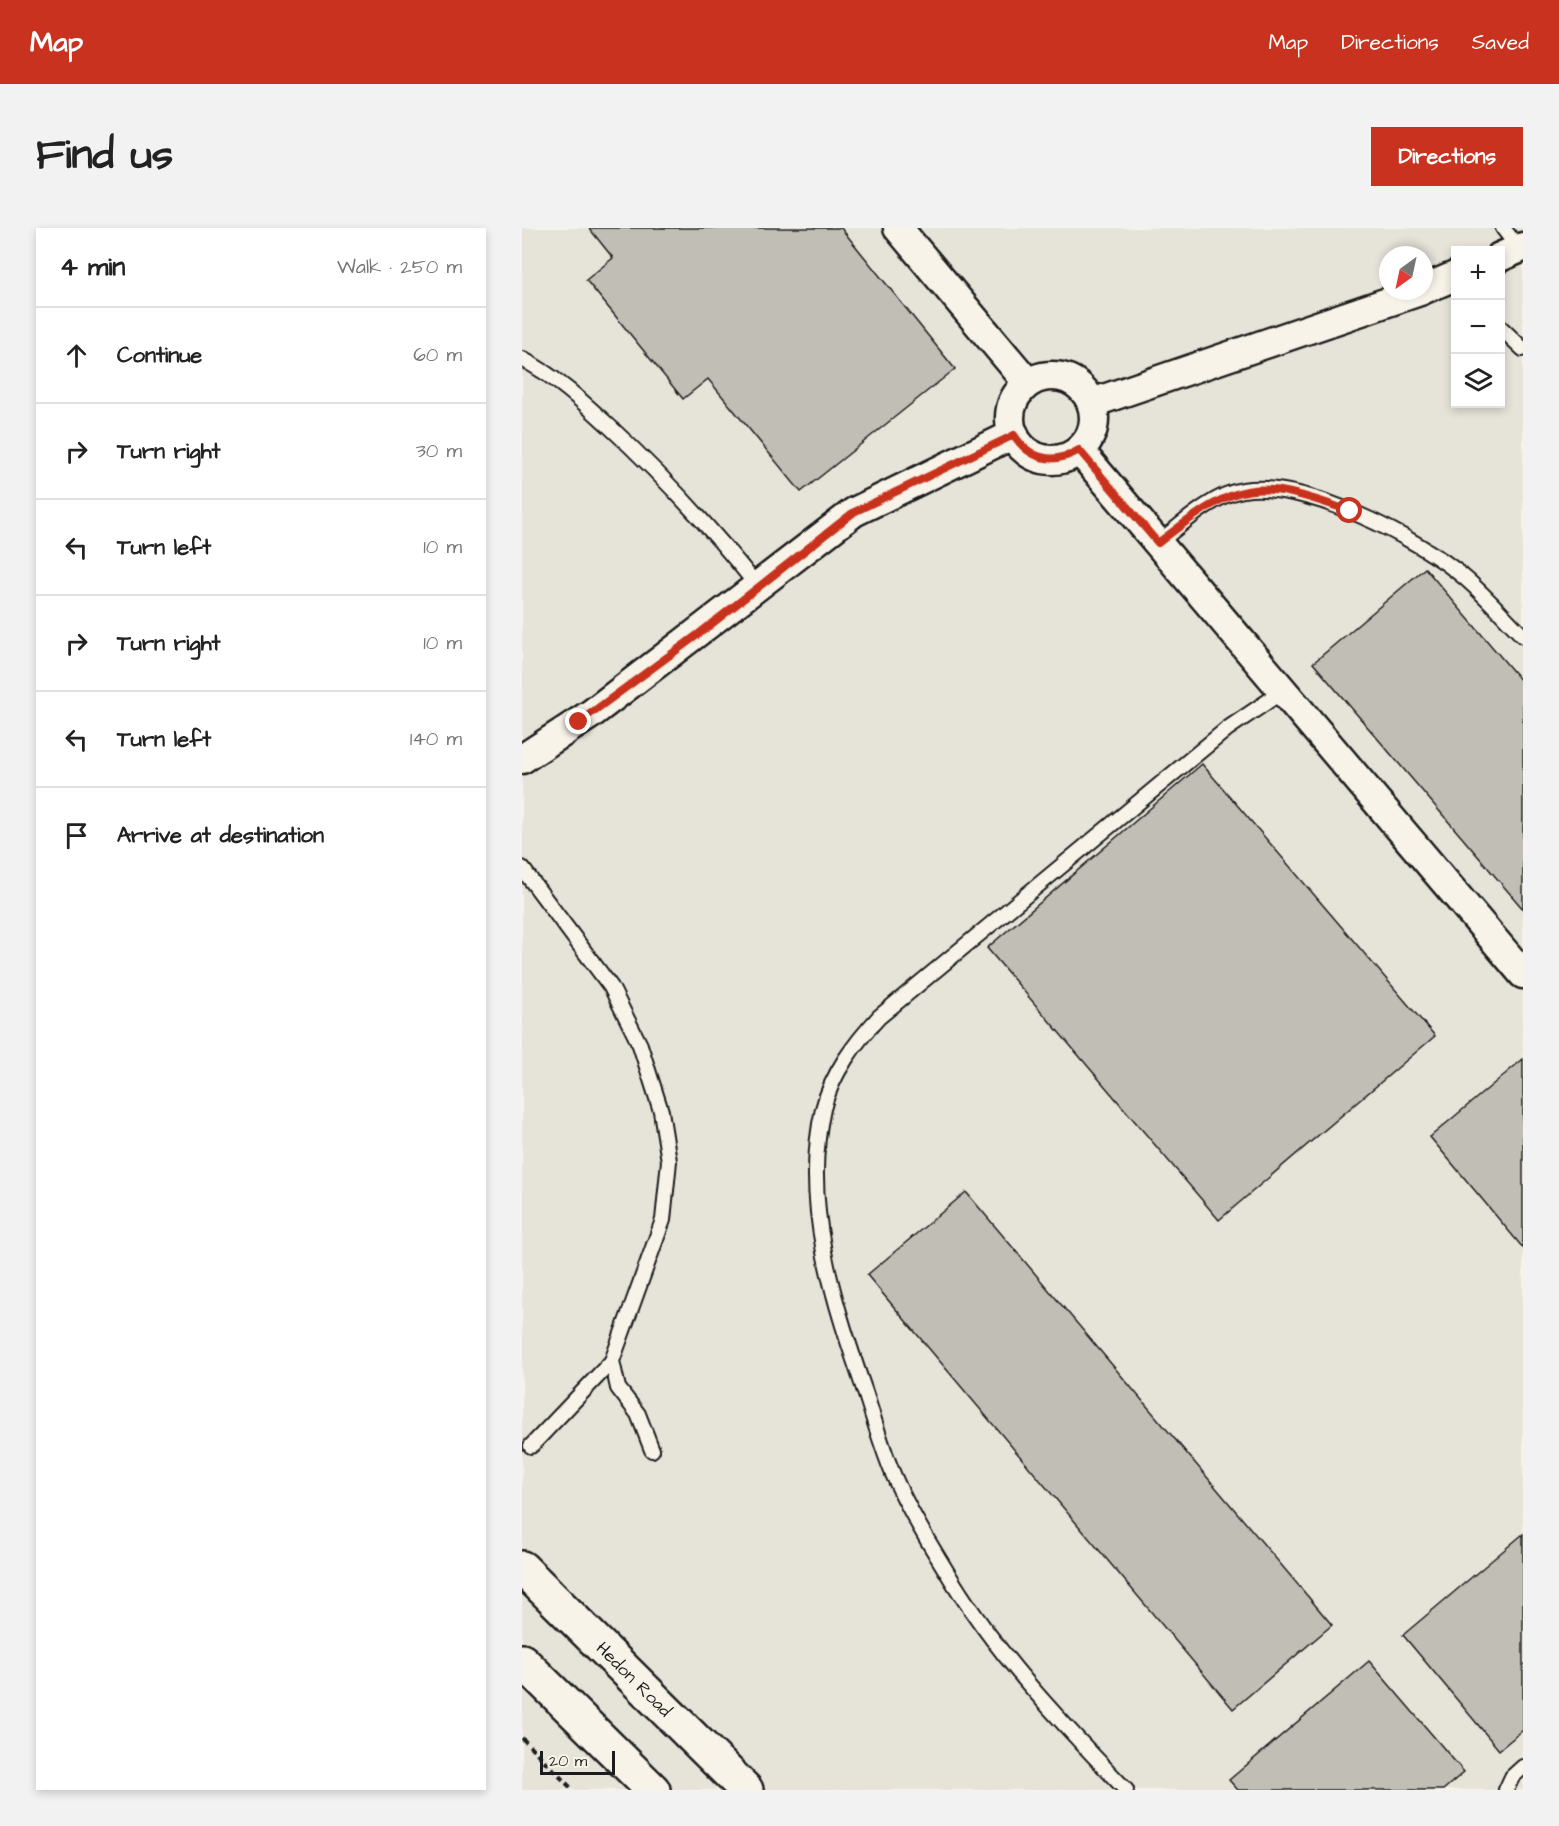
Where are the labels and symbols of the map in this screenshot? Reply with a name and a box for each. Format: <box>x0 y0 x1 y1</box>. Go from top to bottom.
north arrow <box>1379 246 1433 300</box>
route start <box>1336 497 1362 523</box>
route end <box>565 708 591 734</box>
street label: Hedon Road <box>591 1636 678 1722</box>
scale bar <box>540 1748 615 1776</box>

